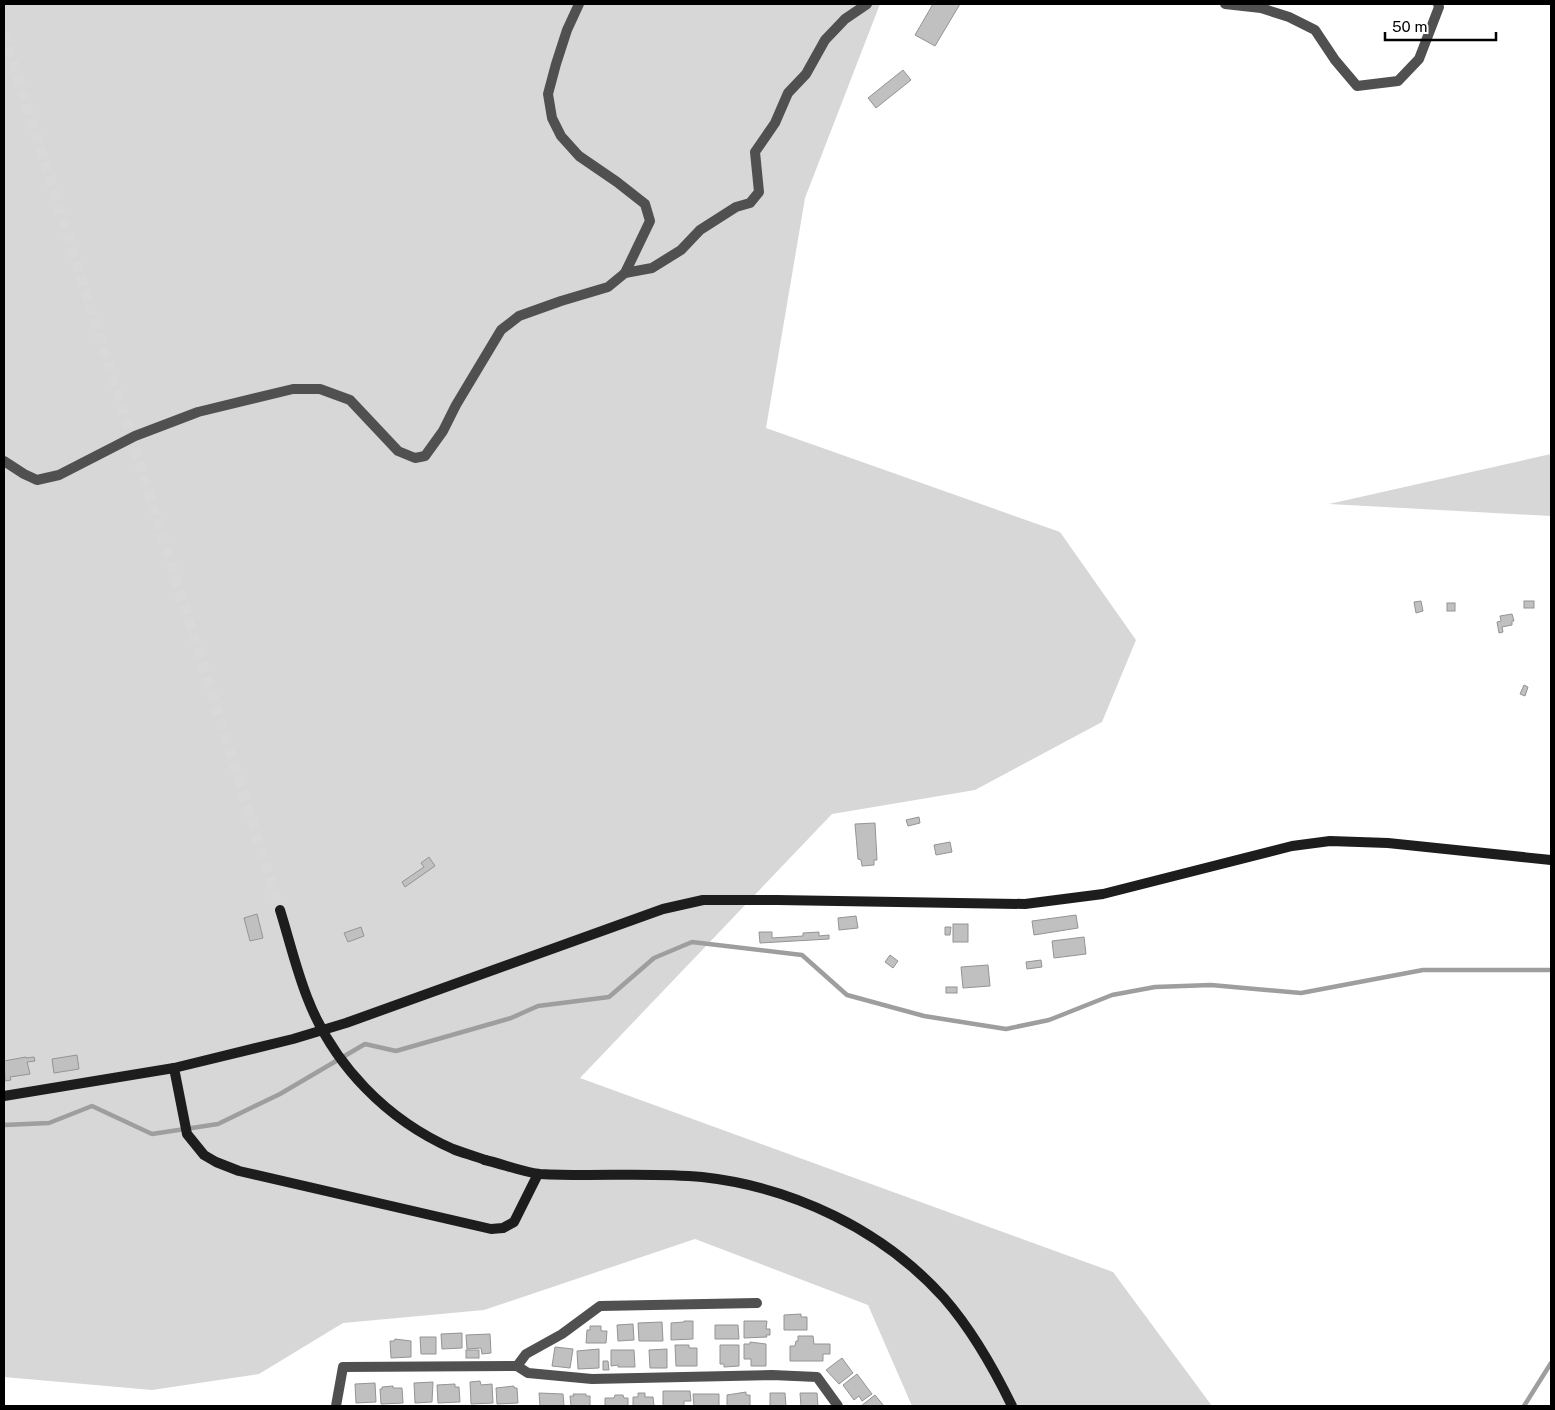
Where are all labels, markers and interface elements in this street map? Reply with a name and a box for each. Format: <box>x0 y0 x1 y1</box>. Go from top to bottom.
scale bar <box>1385 10 1496 42</box>
text: 50 m <box>1392 18 1427 35</box>

